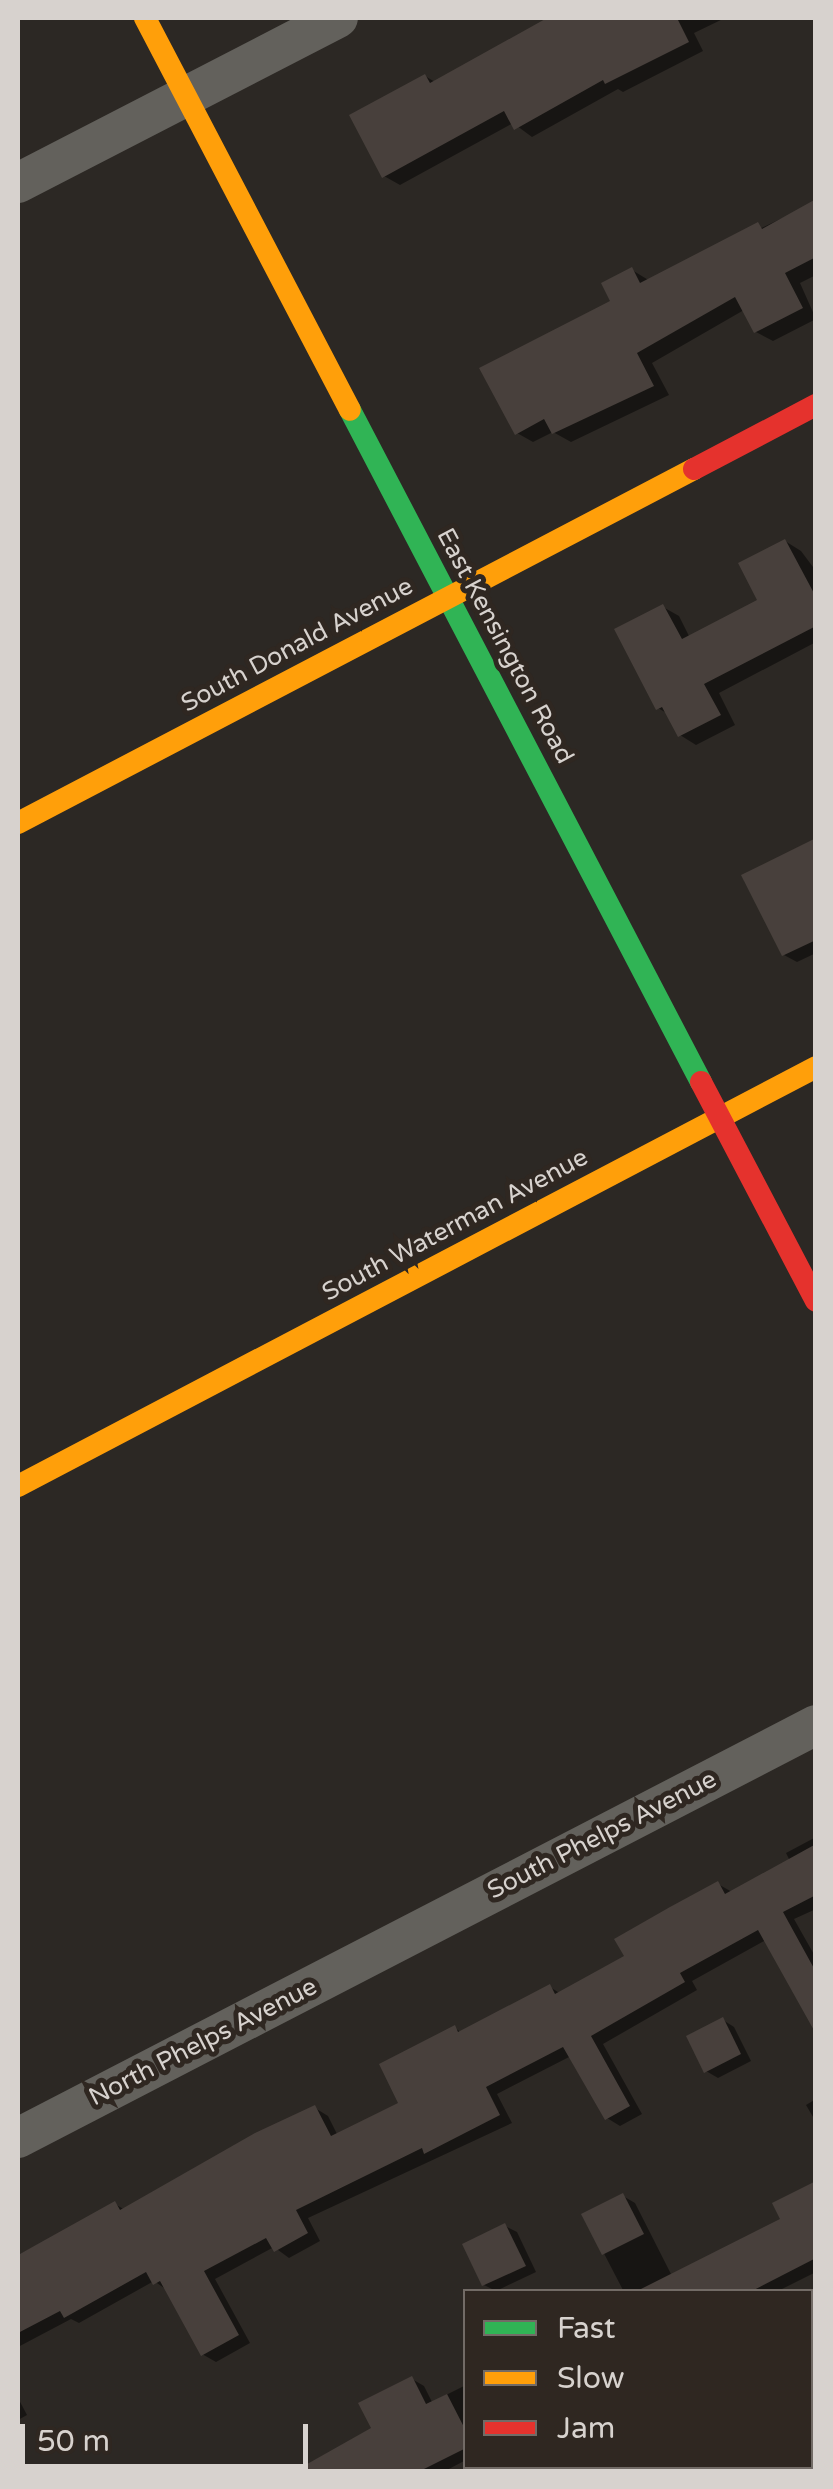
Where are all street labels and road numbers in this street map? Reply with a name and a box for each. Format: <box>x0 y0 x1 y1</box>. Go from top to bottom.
street label: East Kensington Road <box>430 523 580 769</box>
street label: South Donald Avenue <box>176 571 418 719</box>
street label: South Waterman Avenue <box>317 1142 593 1308</box>
street label: South Phelps Avenue <box>482 1764 722 1906</box>
street label: North Phelps Avenue <box>84 1971 322 2113</box>

